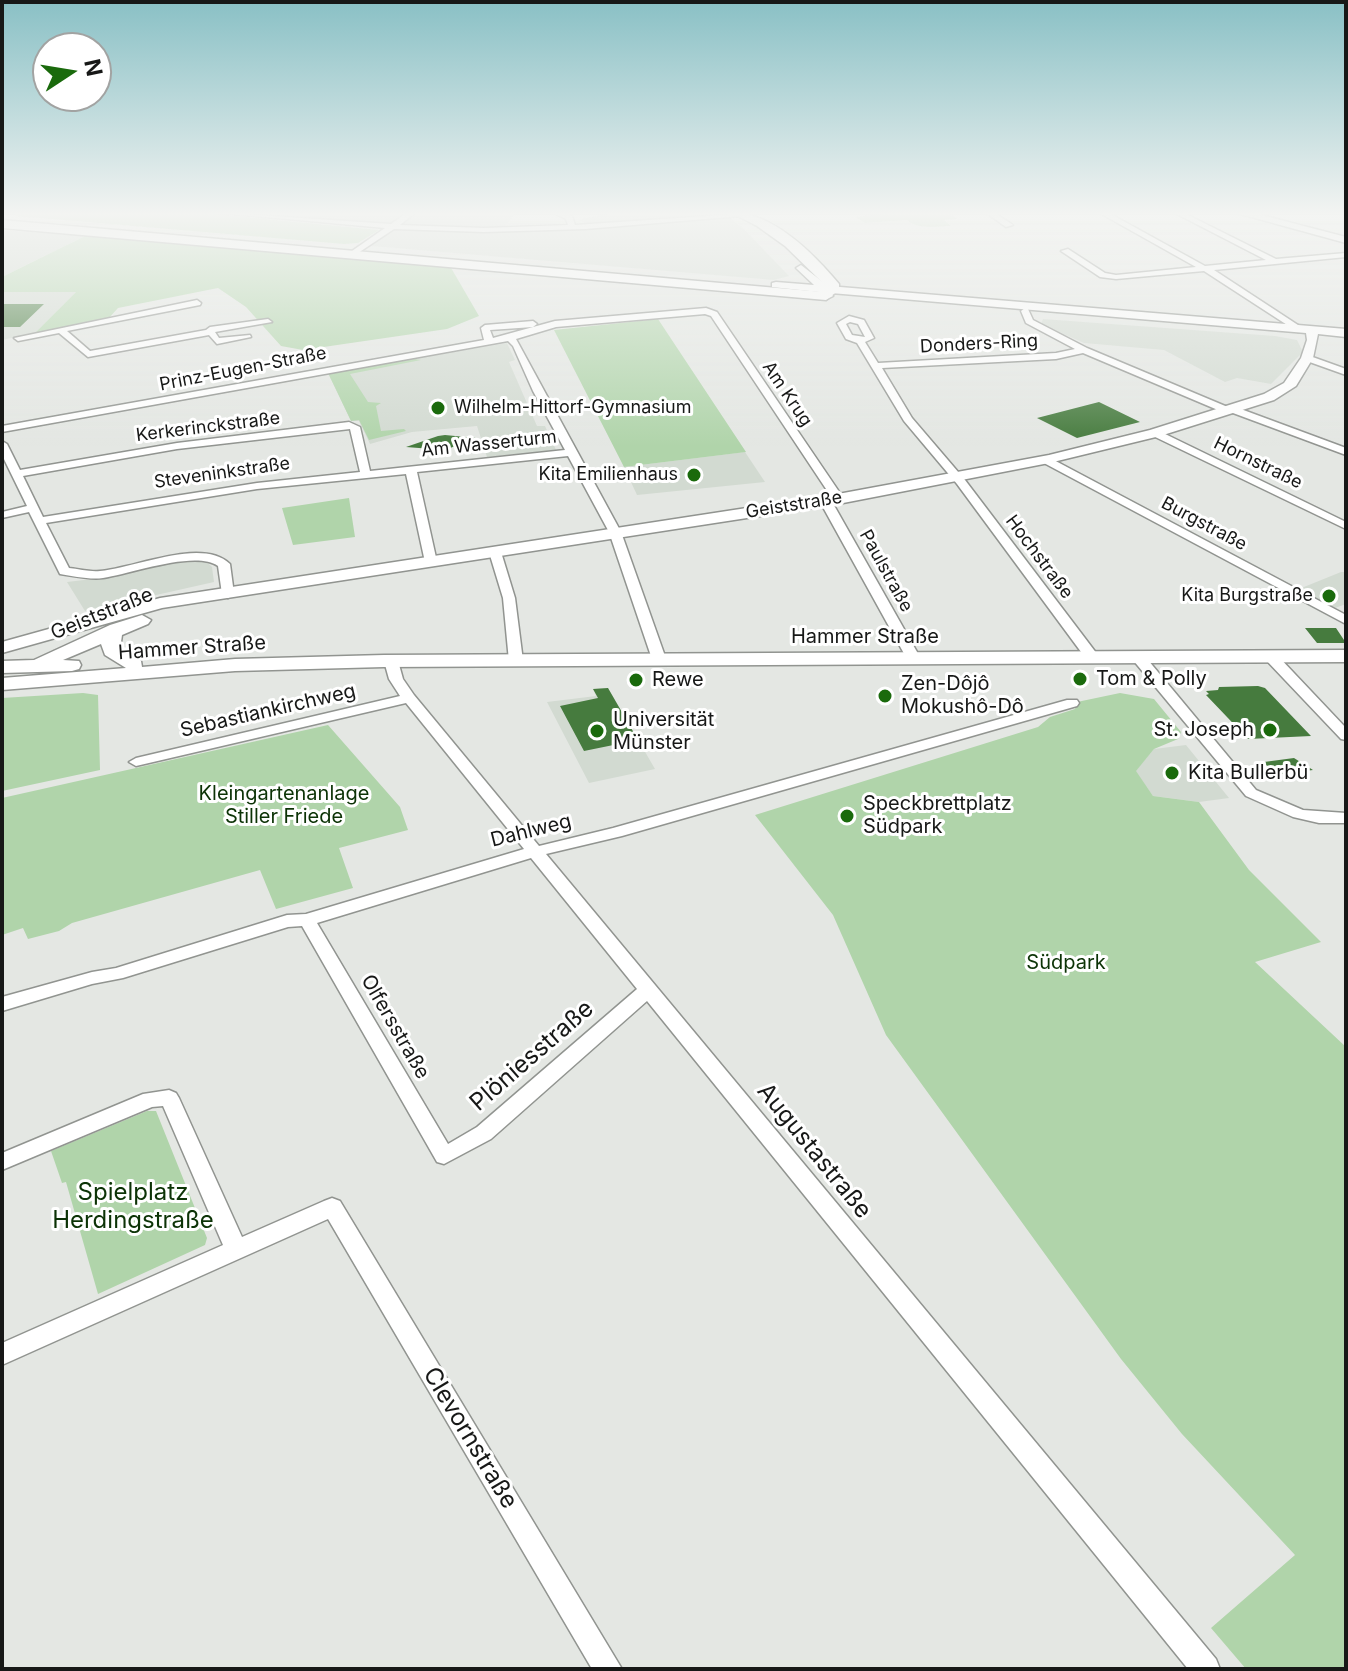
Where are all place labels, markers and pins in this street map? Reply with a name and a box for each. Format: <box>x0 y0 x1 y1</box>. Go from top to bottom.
place label: Wilhelm-Hittorf-Gymnasium <box>454 397 692 419</box>
marker: Wilhelm-Hittorf-Gymnasium <box>429 399 447 417</box>
place label: Kita Emilienhaus <box>538 464 678 486</box>
marker: Kita Emilienhaus <box>685 466 703 484</box>
place label: Kita Burgstraße <box>1181 585 1313 607</box>
marker: Kita Burgstraße <box>1320 587 1338 605</box>
place label: Tom & Polly <box>1096 667 1207 691</box>
place label: Rewe <box>652 668 704 692</box>
marker: Tom & Polly <box>1071 670 1089 688</box>
marker: Rewe <box>627 671 645 689</box>
place label: Zen-Dôjô Mokushô-Dô <box>901 672 1024 719</box>
marker: Zen-Dôjô Mokushô-Dô <box>876 687 894 705</box>
place label: Universität Münster <box>613 708 714 755</box>
place label: St. Joseph <box>1154 718 1254 742</box>
marker: St. Joseph <box>1261 721 1279 739</box>
marker: Universität Münster <box>588 722 606 740</box>
place label: Kita Bullerbü <box>1188 761 1308 785</box>
marker: Kita Bullerbü <box>1163 764 1181 782</box>
place label: Speckbrettplatz Südpark <box>863 792 1012 839</box>
marker: Speckbrettplatz Südpark <box>838 807 856 825</box>

